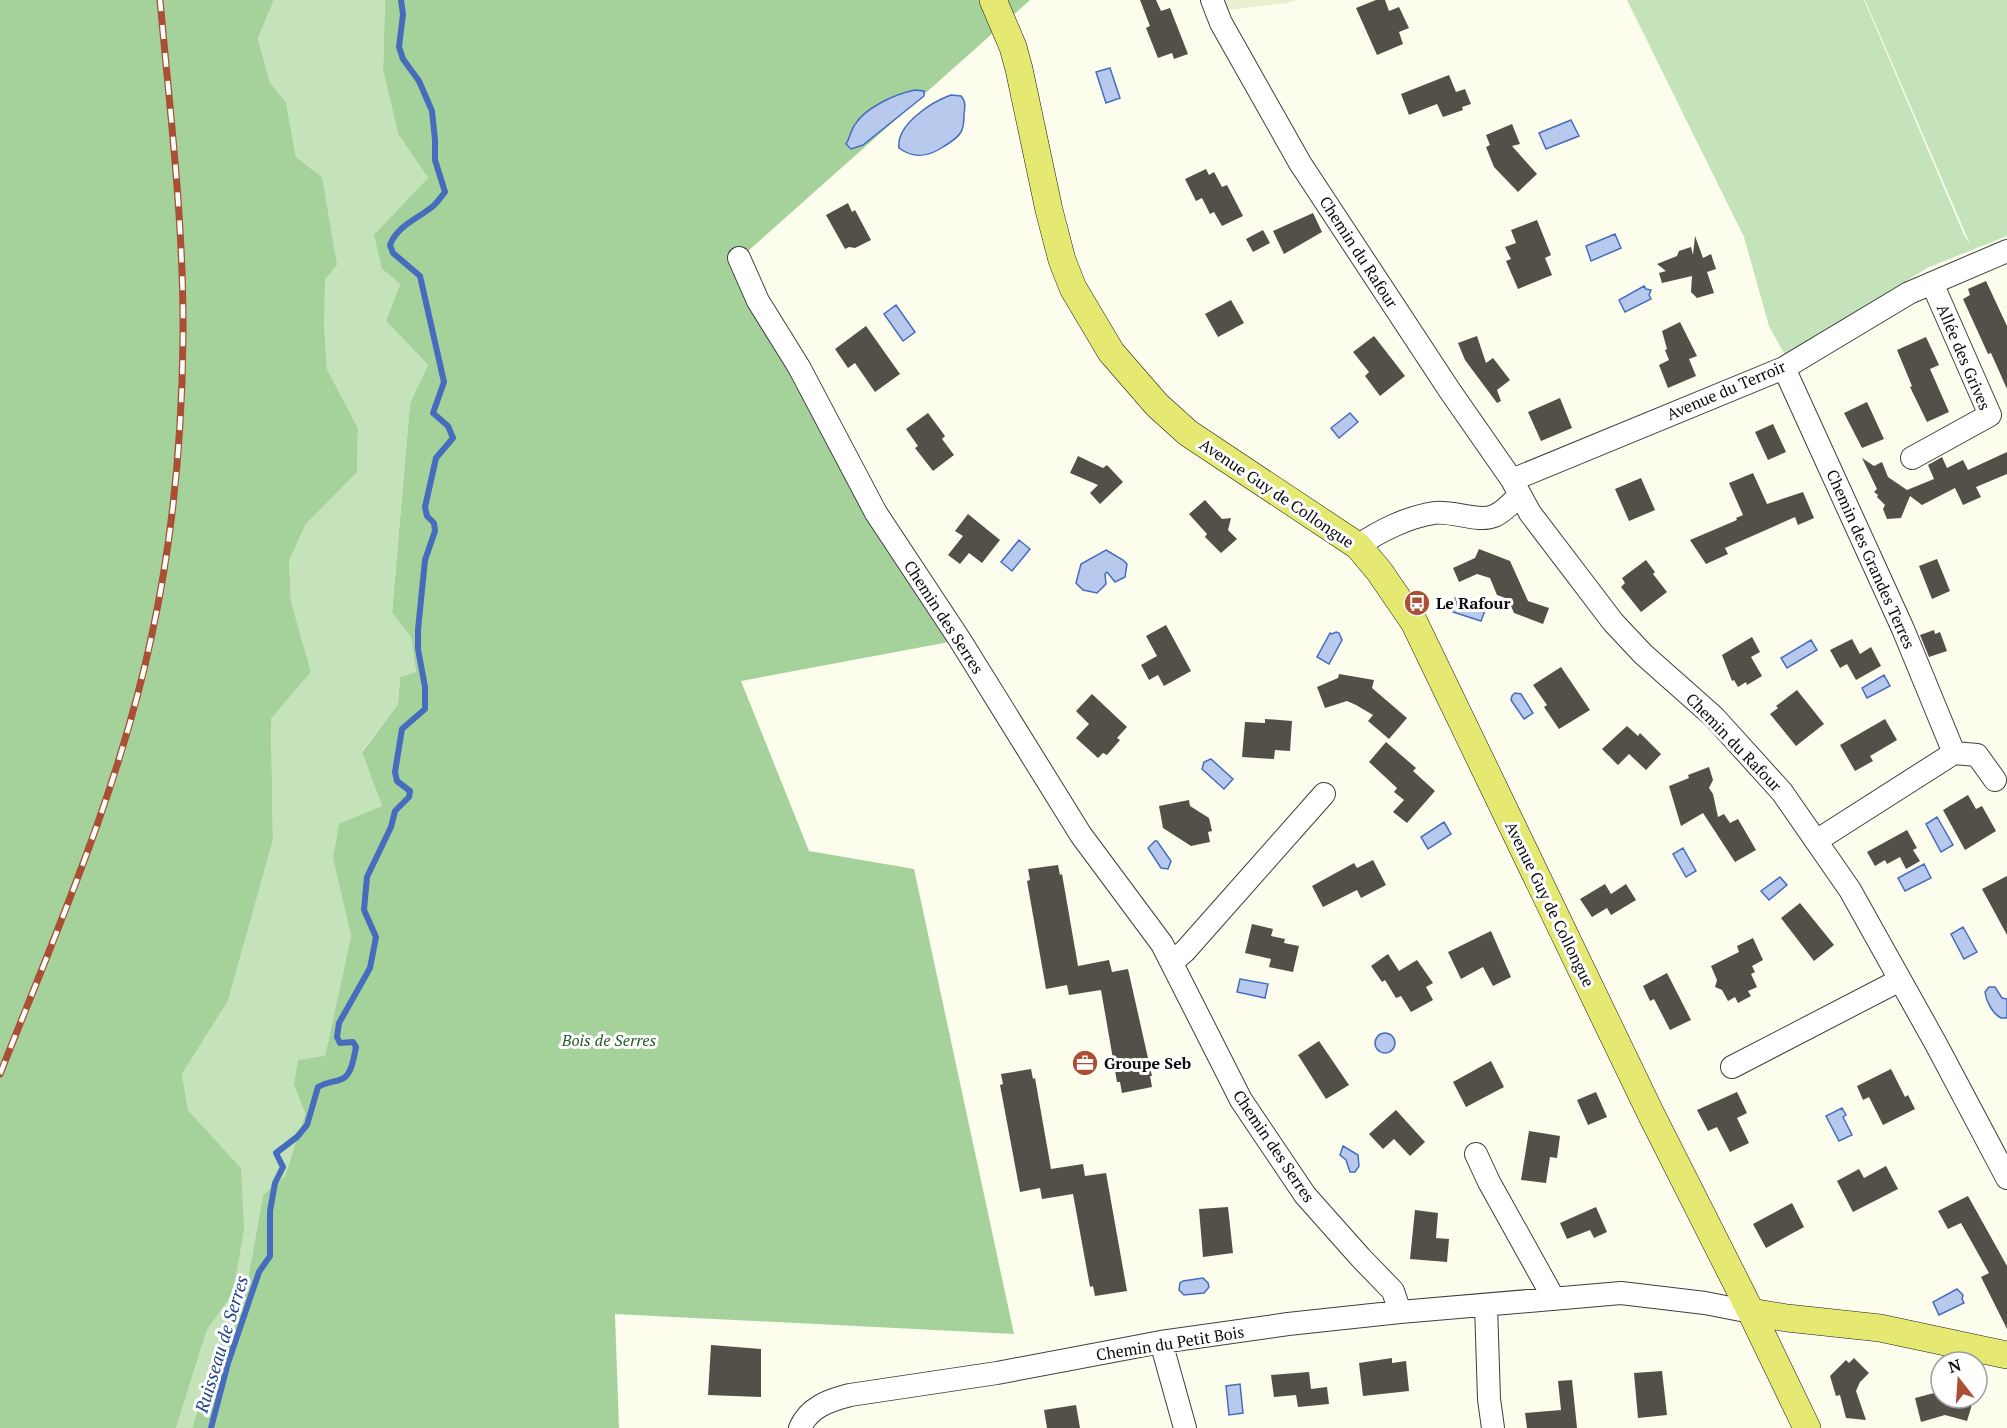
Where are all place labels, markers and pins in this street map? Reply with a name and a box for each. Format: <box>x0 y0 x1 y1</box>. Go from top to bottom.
bus stop icon: Le Rafour <box>1402 588 1432 618</box>
place label: Le Rafour <box>1436 592 1510 614</box>
office icon: Groupe Seb <box>1070 1048 1100 1078</box>
place label: Groupe Seb <box>1104 1052 1191 1074</box>

